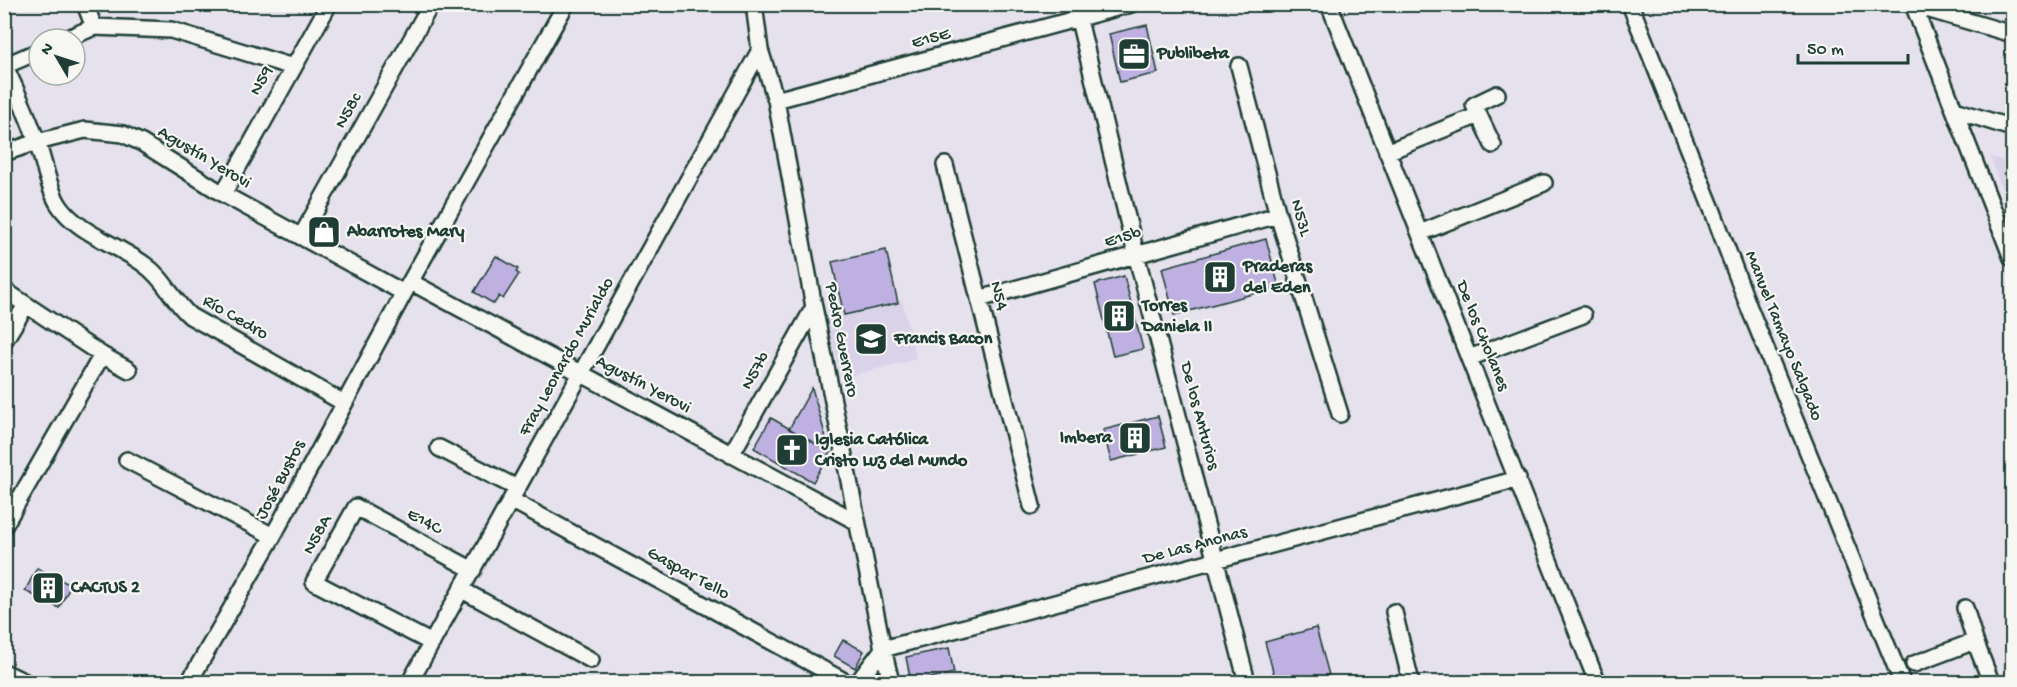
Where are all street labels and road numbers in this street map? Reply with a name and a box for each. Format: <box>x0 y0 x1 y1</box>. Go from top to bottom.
street label: E15E <box>909 24 953 54</box>
street label: N59 <box>245 63 279 99</box>
street label: N58c <box>331 89 368 132</box>
street label: Agustín Yerovi <box>154 122 255 194</box>
street label: N53L <box>1285 197 1316 240</box>
street label: E15b <box>1102 223 1144 253</box>
street label: Manuel Tamayo Salgado <box>1739 248 1827 424</box>
street label: Fray Leonardo Murialdo <box>514 274 619 441</box>
street label: De los Cholanes <box>1450 277 1514 395</box>
street label: N54 <box>984 279 1012 313</box>
street label: Pedro Guerrero <box>819 280 862 399</box>
street label: Río Cedro <box>198 291 272 345</box>
street label: N57b <box>737 348 775 394</box>
street label: Agustín Yerovi <box>592 351 694 419</box>
street label: De los Anturios <box>1174 359 1224 473</box>
street label: José Bustos <box>251 436 311 523</box>
street label: E14C <box>403 504 446 540</box>
street label: N58A <box>299 510 338 558</box>
street label: De Las Anonas <box>1140 522 1250 570</box>
street label: Gaspar Tello <box>643 543 733 605</box>

